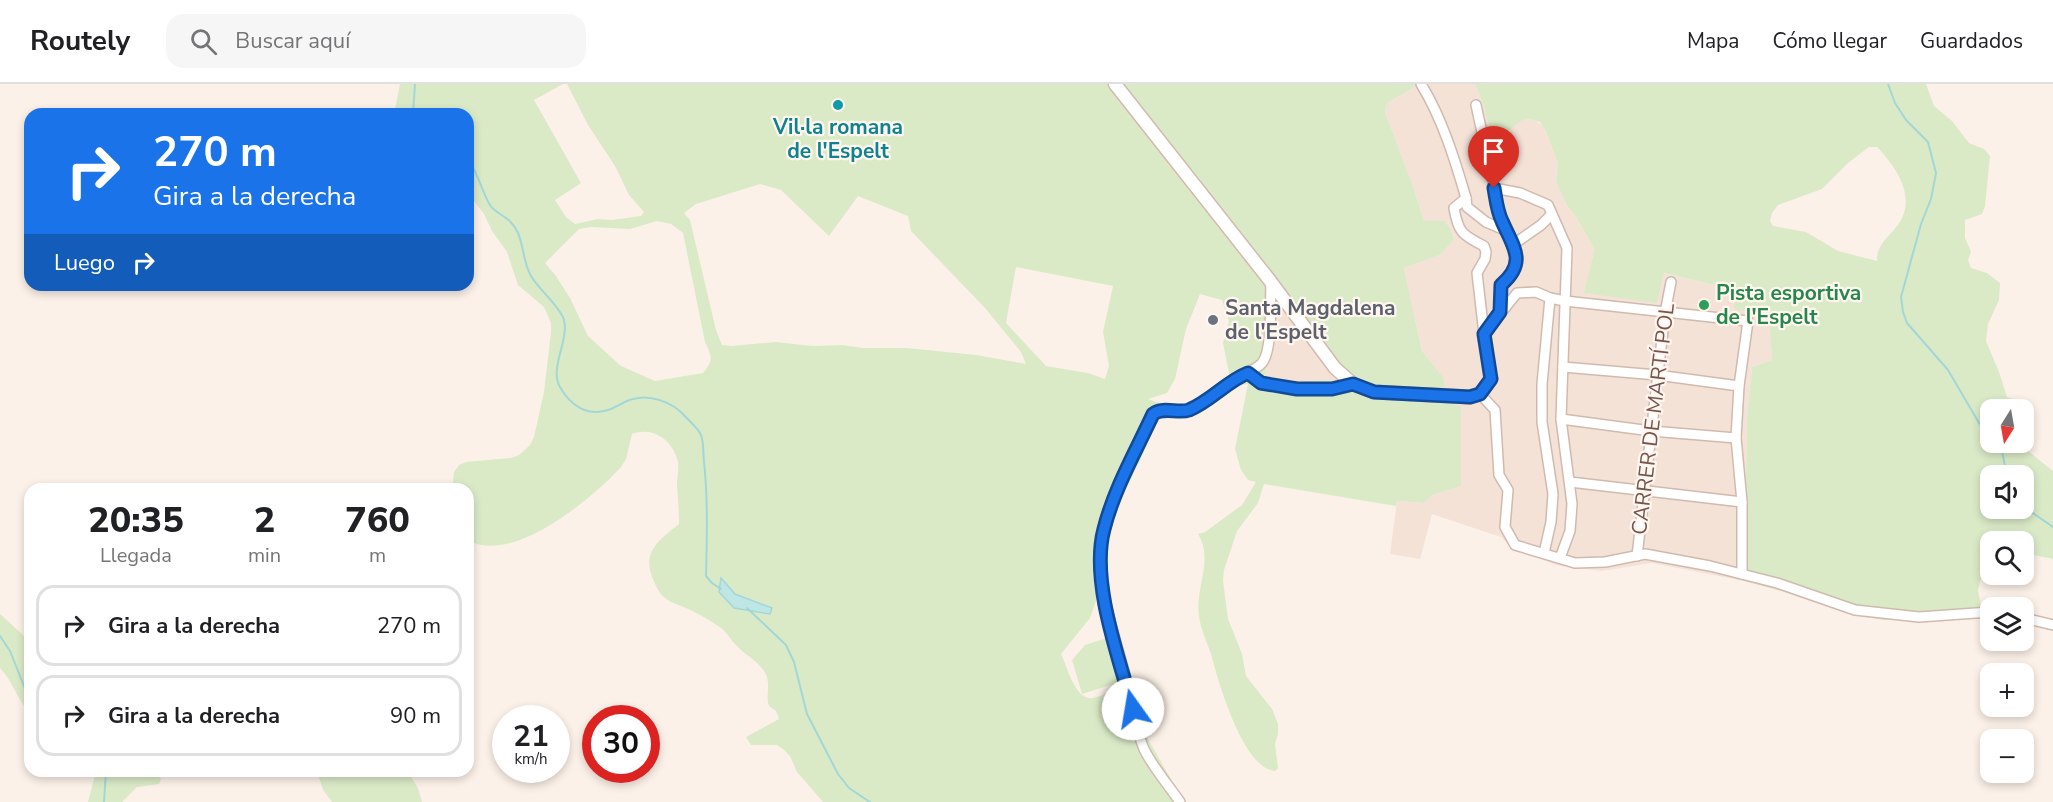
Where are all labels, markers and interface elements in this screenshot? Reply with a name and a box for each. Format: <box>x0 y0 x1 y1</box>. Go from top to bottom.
search box <box>166 14 586 68</box>
text: Routely <box>30 22 130 60</box>
icon: search <box>187 25 220 58</box>
text: Buscar aquí <box>235 26 350 56</box>
text: Mapa <box>1687 27 1739 55</box>
text: Cómo llegar <box>1772 27 1887 55</box>
text: Guardados <box>1920 27 2023 55</box>
marker: Vil·la romana de l'Espelt <box>831 98 845 112</box>
place label: Vil·la romana de l'Espelt <box>772 113 903 165</box>
text: 270 m <box>153 124 277 181</box>
pin <box>1468 126 1519 188</box>
icon: right <box>54 132 132 210</box>
icon: arrive <box>1477 135 1510 168</box>
text: Gira a la derecha <box>153 178 356 215</box>
icon: right <box>127 246 160 279</box>
text: Luego <box>54 248 115 278</box>
place label: Pista esportiva de l'Espelt <box>1716 279 1861 331</box>
place label: Santa Magdalena de l'Espelt <box>1225 294 1395 346</box>
marker: Pista esportiva de l'Espelt <box>1697 298 1711 312</box>
street label: CARRER DE MARTÍ POL <box>1625 301 1681 536</box>
marker: Santa Magdalena de l'Espelt <box>1206 313 1220 327</box>
north arrow <box>1980 399 2034 453</box>
map controls <box>1980 399 2034 783</box>
button: sound <box>1980 465 2034 519</box>
text: 20:35 <box>88 496 184 545</box>
text: 2 <box>254 496 275 545</box>
text: 760 <box>345 496 410 545</box>
button: search <box>1980 531 2034 585</box>
text: Llegada <box>100 542 172 569</box>
text: min <box>248 542 281 569</box>
text: m <box>369 542 386 569</box>
button: layers <box>1980 597 2034 651</box>
icon: right <box>57 609 90 642</box>
text: Gira a la derecha <box>108 611 280 641</box>
text: 270 m <box>377 611 441 641</box>
button: + <box>1980 663 2034 717</box>
position arrow <box>1101 677 1165 741</box>
icon: right <box>57 699 90 732</box>
text: Gira a la derecha <box>108 701 280 731</box>
text: 90 m <box>390 701 441 731</box>
speed limit sign: 30 <box>582 705 660 783</box>
text: 21 <box>513 716 549 757</box>
button: − <box>1980 729 2034 783</box>
text: km/h <box>514 749 548 769</box>

